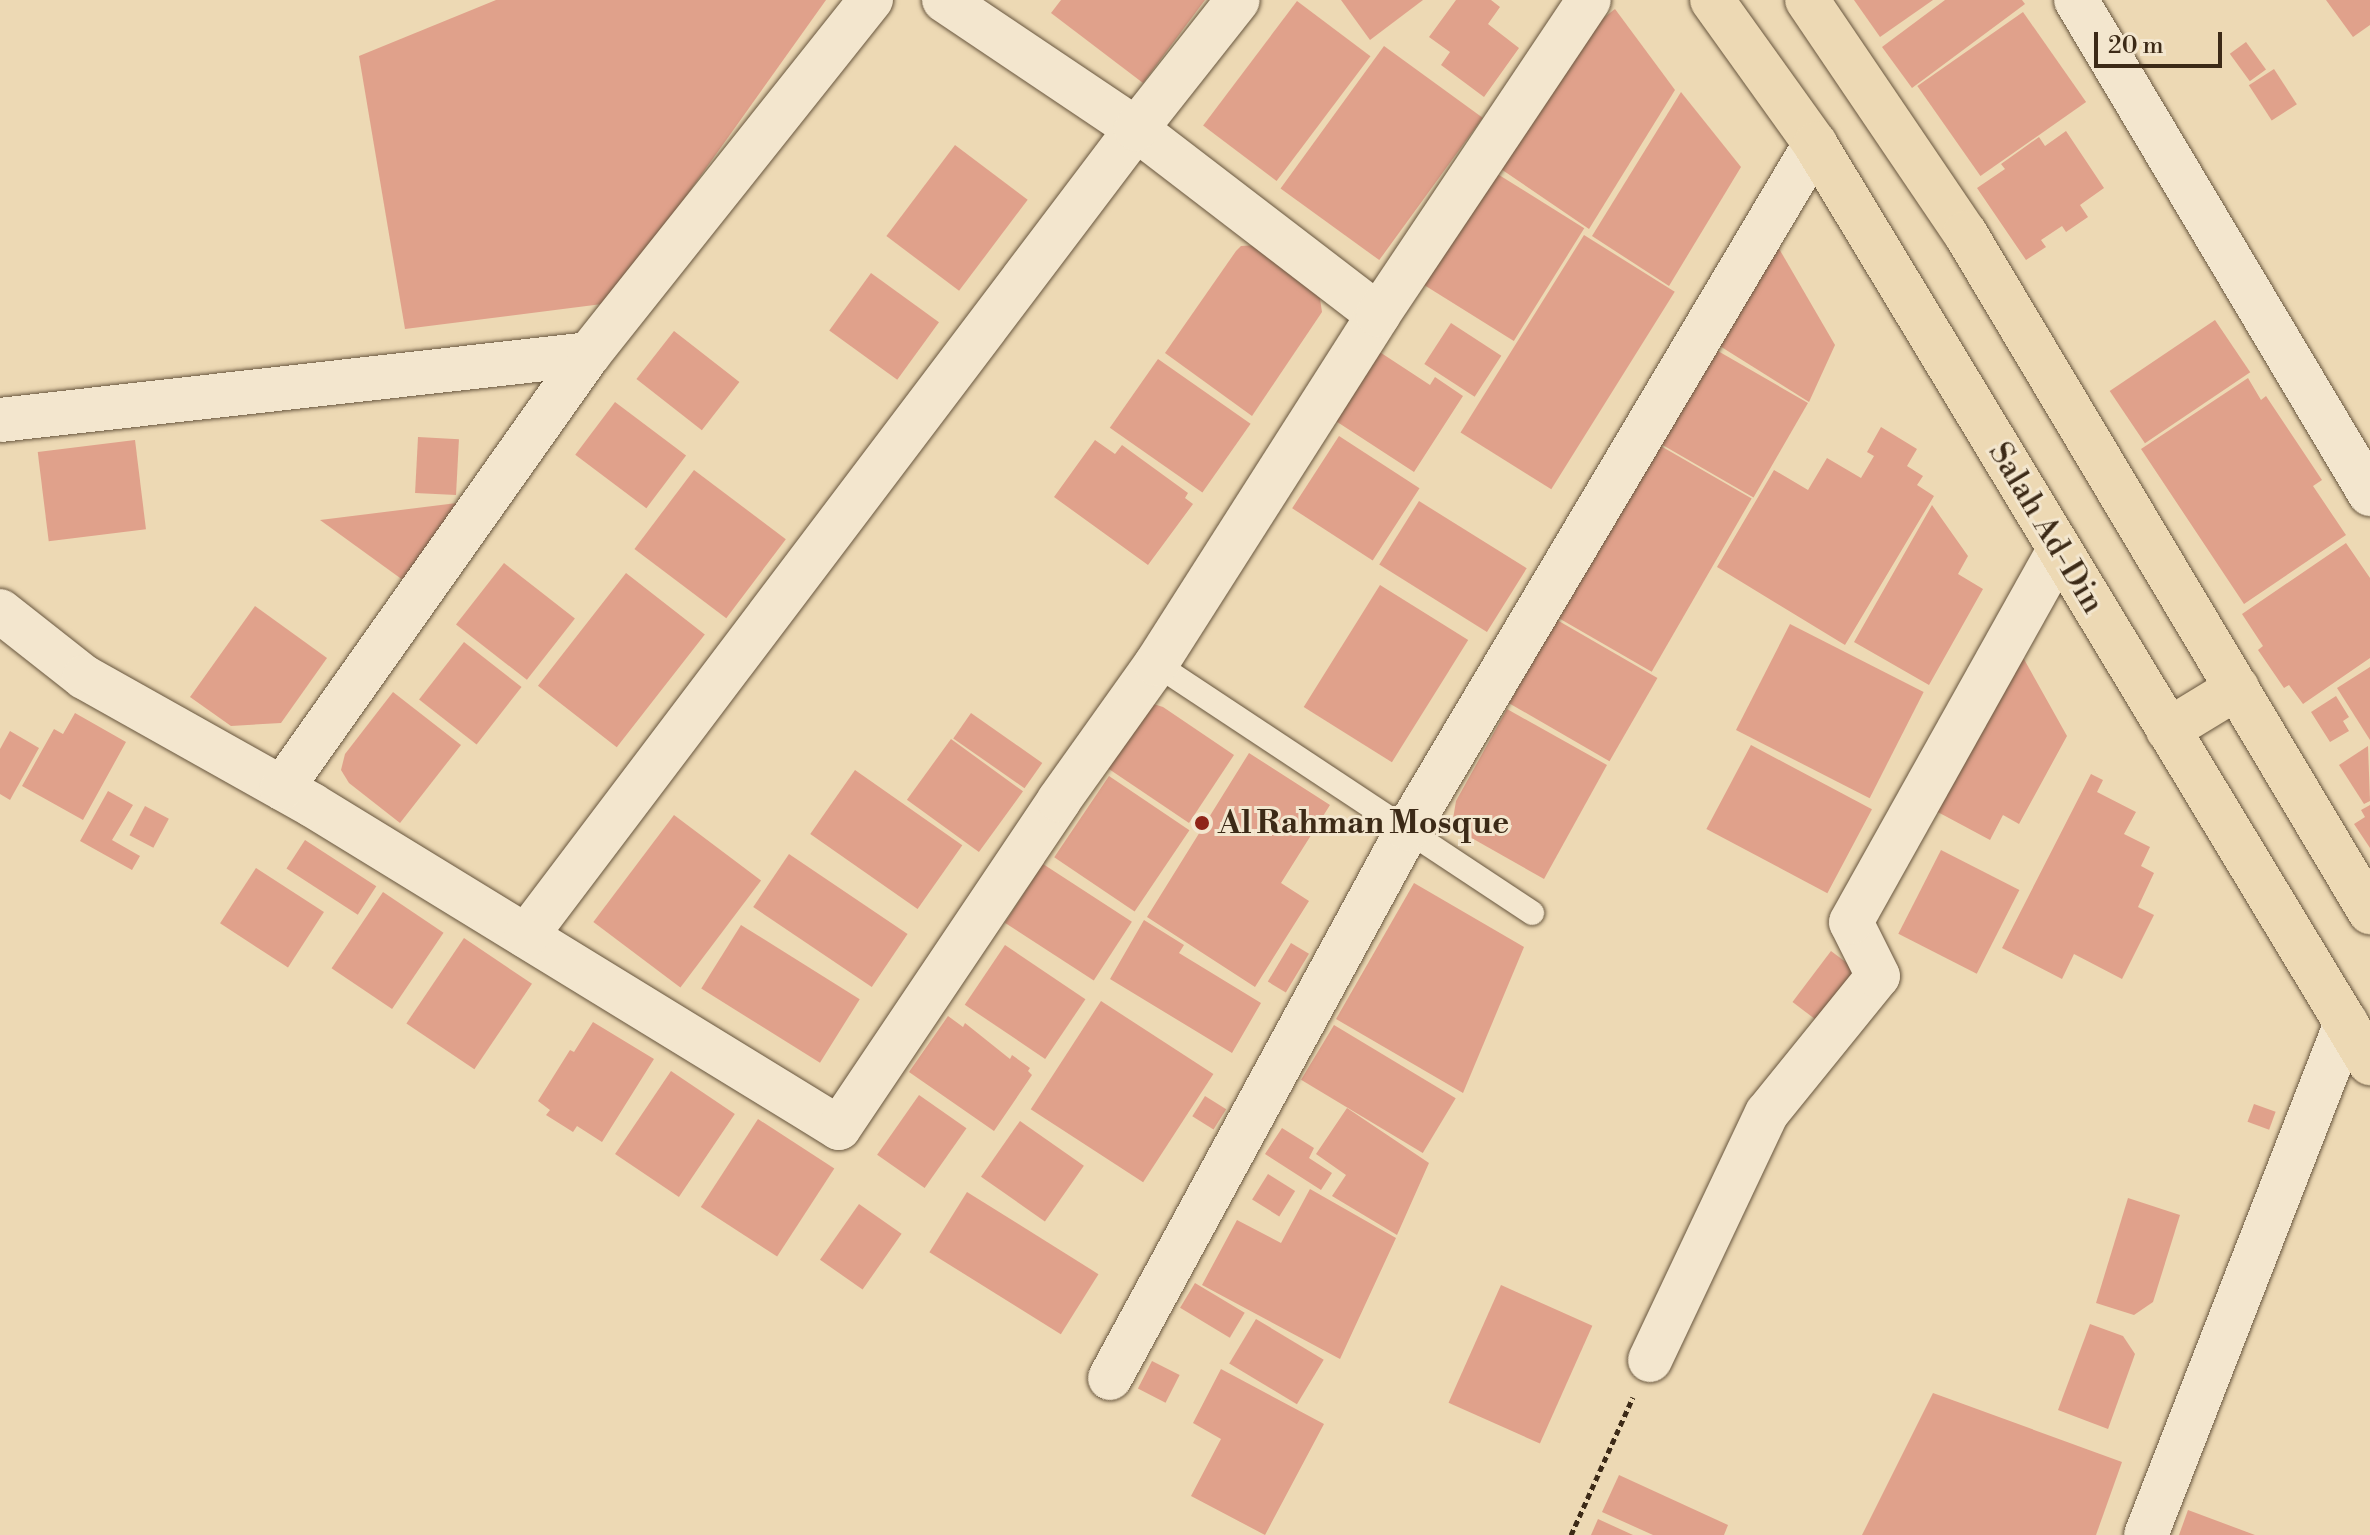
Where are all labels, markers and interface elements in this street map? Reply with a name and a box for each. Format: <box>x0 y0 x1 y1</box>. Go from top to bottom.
scale bar <box>2098 16 2226 66</box>
text: 20 m <box>2108 31 2164 61</box>
street label: Salah Ad-Din <box>1980 436 2112 620</box>
place label: Al Rahman Mosque <box>1218 804 1509 842</box>
marker: Al Rahman Mosque <box>1193 814 1211 832</box>

